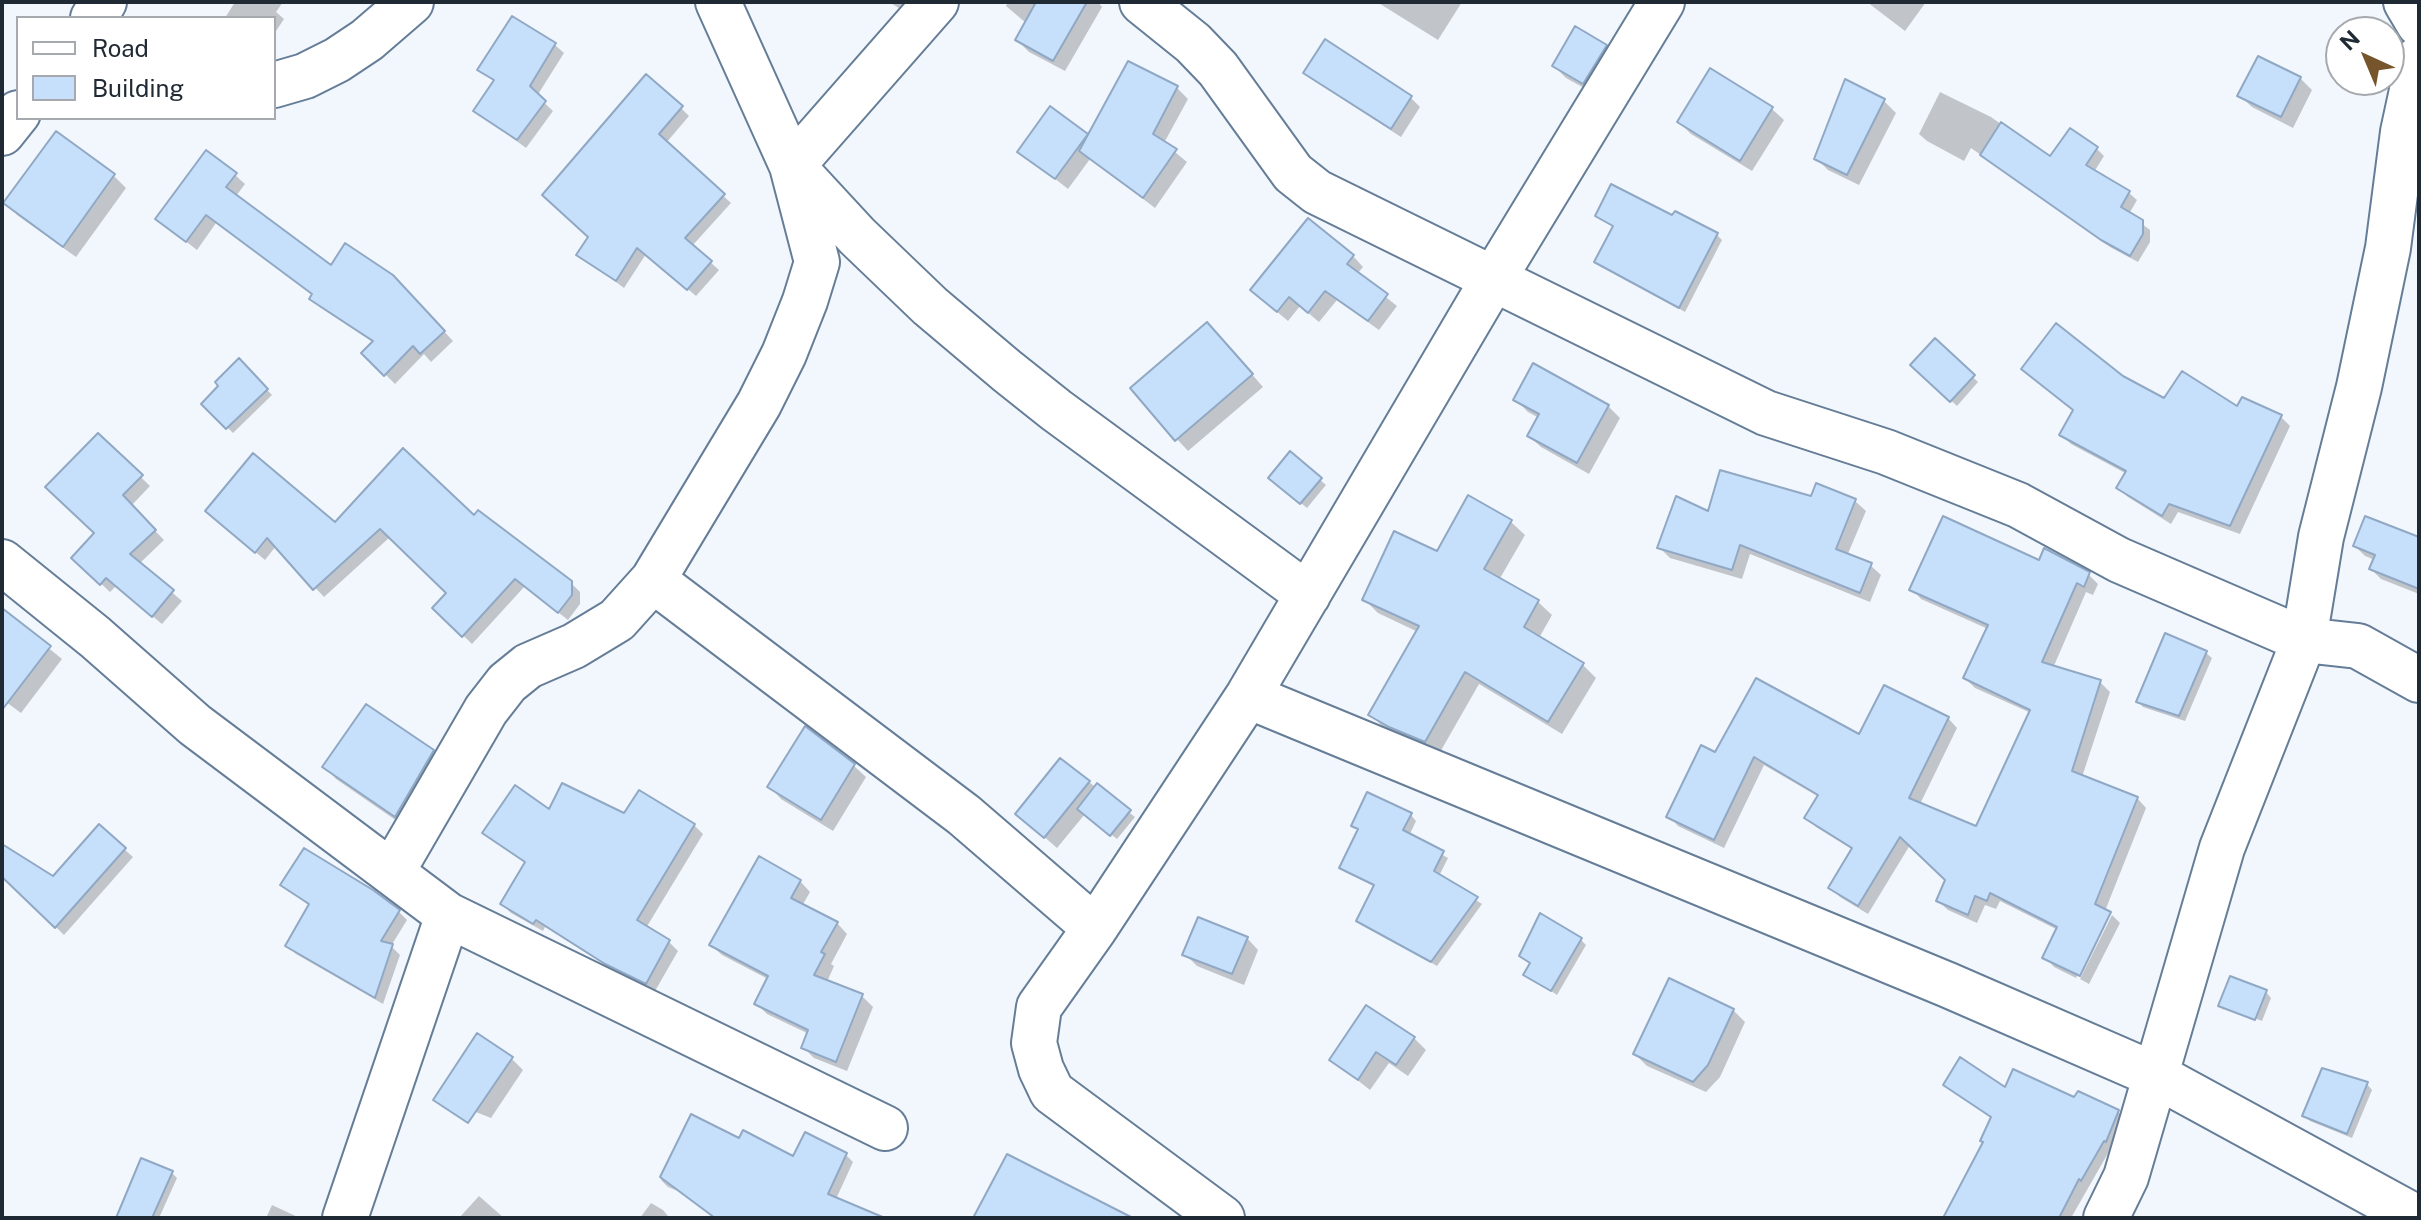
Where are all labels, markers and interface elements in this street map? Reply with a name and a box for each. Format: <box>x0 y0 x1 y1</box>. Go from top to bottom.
legend <box>16 16 276 120</box>
north arrow <box>2325 16 2405 96</box>
text: N <box>2334 25 2365 56</box>
text: Road <box>92 34 149 62</box>
text: Building <box>92 74 184 102</box>

